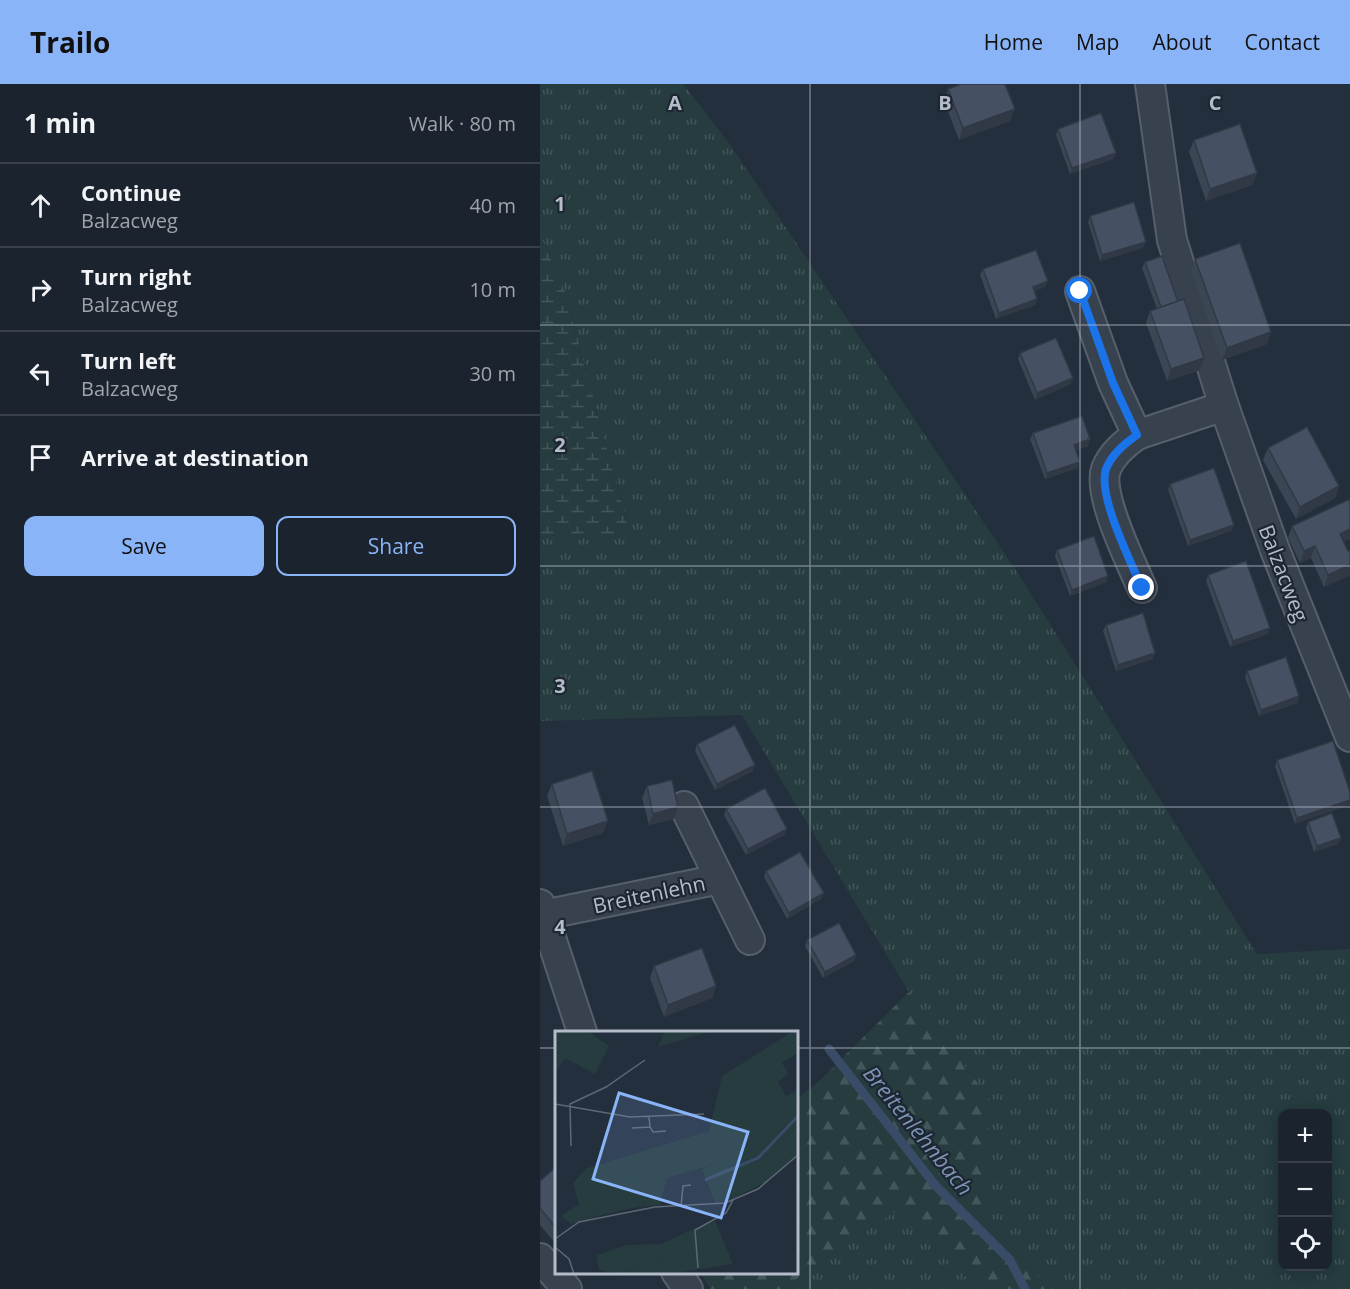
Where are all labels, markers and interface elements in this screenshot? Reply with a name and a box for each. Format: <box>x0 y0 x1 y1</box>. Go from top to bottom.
text: Trailo <box>30 23 110 61</box>
text: Home <box>984 28 1043 56</box>
text: Map <box>1076 28 1119 56</box>
text: About <box>1152 28 1212 56</box>
text: Contact <box>1245 28 1320 56</box>
text: A <box>668 89 682 116</box>
text: B <box>938 89 952 116</box>
text: C <box>1209 89 1222 116</box>
text: 1 min <box>24 105 96 141</box>
text: Walk · 80 m <box>409 110 516 137</box>
text: Continue <box>81 177 181 207</box>
icon: ahead <box>24 189 57 222</box>
text: 1 <box>554 190 566 217</box>
text: 40 m <box>469 192 516 219</box>
text: Balzacweg <box>81 207 178 234</box>
text: Turn right <box>81 261 192 291</box>
icon: right <box>24 273 57 306</box>
text: 10 m <box>469 276 516 303</box>
route start <box>1066 277 1092 303</box>
text: Balzacweg <box>81 291 178 318</box>
text: Turn left <box>81 345 176 375</box>
icon: left <box>24 357 57 390</box>
text: 30 m <box>469 360 516 387</box>
text: Balzacweg <box>81 375 178 402</box>
text: 2 <box>554 431 566 458</box>
icon: arrive <box>24 441 57 474</box>
text: Arrive at destination <box>81 442 309 472</box>
button: Save <box>24 516 264 576</box>
button: Share <box>276 516 516 576</box>
street label: Balzacweg <box>1253 521 1315 625</box>
route end <box>1128 574 1154 600</box>
text: 3 <box>554 672 566 699</box>
street label: Breitenlehn <box>590 868 708 920</box>
text: 4 <box>554 913 566 940</box>
inset map <box>555 1031 798 1274</box>
water label: Breitenlehnbach <box>857 1059 981 1201</box>
map controls <box>1278 1109 1332 1271</box>
button: + <box>1278 1109 1332 1163</box>
button: − <box>1278 1163 1332 1217</box>
button: locate <box>1278 1217 1332 1271</box>

